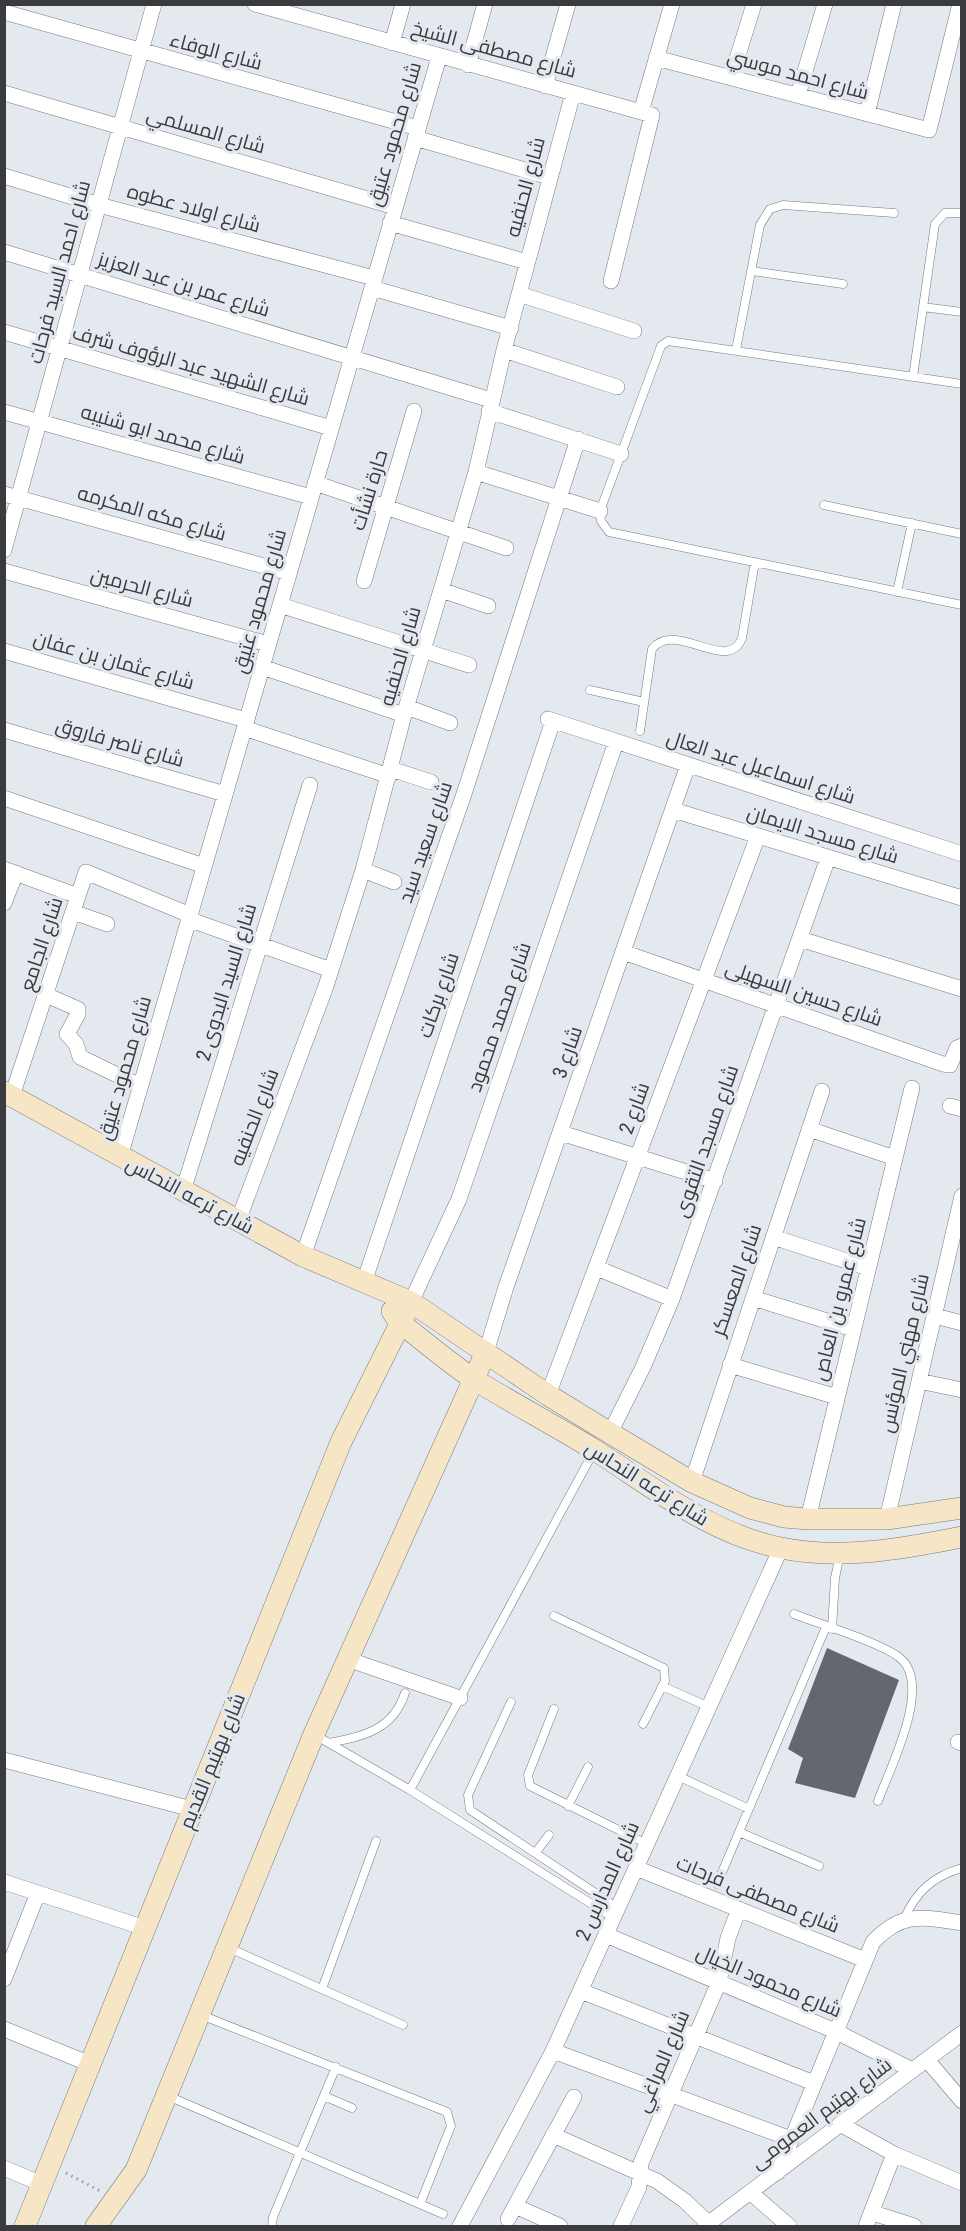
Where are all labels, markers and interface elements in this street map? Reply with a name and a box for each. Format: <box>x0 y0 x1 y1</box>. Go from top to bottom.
street label: شارع مصطفى الشيخ <box>408 15 579 84</box>
street label: شارع الوفاء <box>167 27 265 77</box>
street label: شارع احمد موسي <box>724 44 871 107</box>
street label: شارع محمود عتيق <box>362 59 428 209</box>
street label: شارع المسلمي <box>143 102 268 162</box>
street label: شارع الحنفيه <box>500 134 552 240</box>
street label: شارع احمد السيد فرحات <box>23 178 97 367</box>
street label: شارع اولاد عطوه <box>124 179 263 239</box>
street label: شارع عمر بن عبد العزيز <box>93 246 273 324</box>
street label: شارع الشهيد عبد الرؤوف شرف <box>69 320 312 412</box>
street label: شارع محمد ابو شنيبه <box>78 399 248 471</box>
street label: حارة نشأت <box>345 447 393 533</box>
street label: شارع مكه المكرمه <box>74 480 229 548</box>
street label: شارع محمود عتيق <box>227 526 293 676</box>
street label: شارع الحرمين <box>88 562 196 614</box>
street label: شارع الحنفيه <box>374 603 428 709</box>
street label: شارع عثمان بن عفان <box>30 626 197 696</box>
street label: شارع ناصر فاروق <box>53 712 187 774</box>
street label: شارع اسماعيل عبد العال <box>663 725 858 811</box>
street label: شارع سعيد سيد <box>393 778 459 907</box>
street label: شارع مسجد الايمان <box>744 800 902 870</box>
street label: شارع الجامع <box>15 894 69 995</box>
street label: شارع السيد البدوى 2 <box>191 900 263 1064</box>
street label: شارع محمد محمود <box>462 939 538 1096</box>
street label: شارع بركات <box>412 949 466 1042</box>
street label: شارع حسين السهيلى <box>722 955 886 1033</box>
street label: شارع محمود عتيق <box>92 993 158 1143</box>
street label: شارع 3 <box>547 1023 589 1082</box>
street label: شارع مسجد التقوى <box>669 1062 745 1221</box>
street label: شارع الحنفيه <box>224 1065 285 1170</box>
street label: شارع 2 <box>614 1079 656 1138</box>
street label: شارع ترعه النحاس <box>121 1151 258 1241</box>
street label: شارع عمرو بن العاص <box>807 1215 873 1384</box>
street label: شارع المعسكر <box>705 1221 768 1341</box>
street label: شارع مهني المؤنس <box>874 1271 938 1436</box>
street label: شارع ترعه النحاس <box>580 1435 713 1532</box>
street label: شارع بهتيم القديم <box>174 1690 252 1833</box>
street label: شارع المدارس 2 <box>570 1818 646 1945</box>
street label: شارع مصطفى فرحات <box>672 1850 843 1940</box>
street label: شارع محمود الخيال <box>692 1940 845 2024</box>
street label: شارع المراغي <box>630 2006 698 2117</box>
street label: شارع بهتيم العمومى <box>746 2052 898 2176</box>

